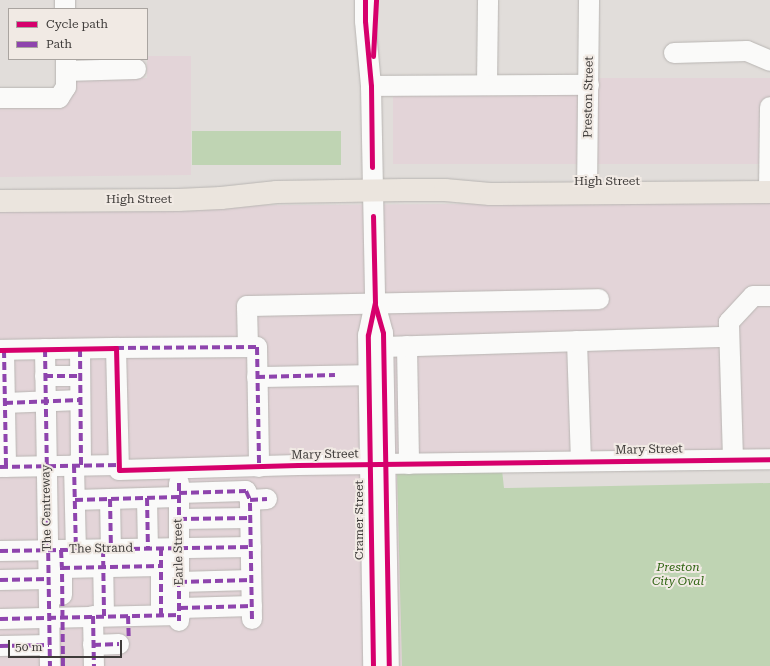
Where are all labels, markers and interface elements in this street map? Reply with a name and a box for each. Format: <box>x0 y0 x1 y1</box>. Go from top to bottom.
legend <box>8 8 148 60</box>
text: Cycle path <box>46 17 108 31</box>
text: Path <box>46 37 72 51</box>
street label: Preston Street <box>581 56 597 138</box>
street label: High Street <box>574 175 640 189</box>
street label: High Street <box>106 193 172 207</box>
street label: Mary Street <box>615 442 683 458</box>
street label: Mary Street <box>291 447 359 463</box>
street label: The Centreway <box>39 464 55 552</box>
street label: Cramer Street <box>353 480 367 560</box>
street label: Earle Street <box>171 518 187 586</box>
street label: The Strand <box>69 541 133 557</box>
park label: Preston City Oval <box>652 561 704 589</box>
scale bar <box>10 632 124 658</box>
text: 50 m <box>15 640 42 654</box>

